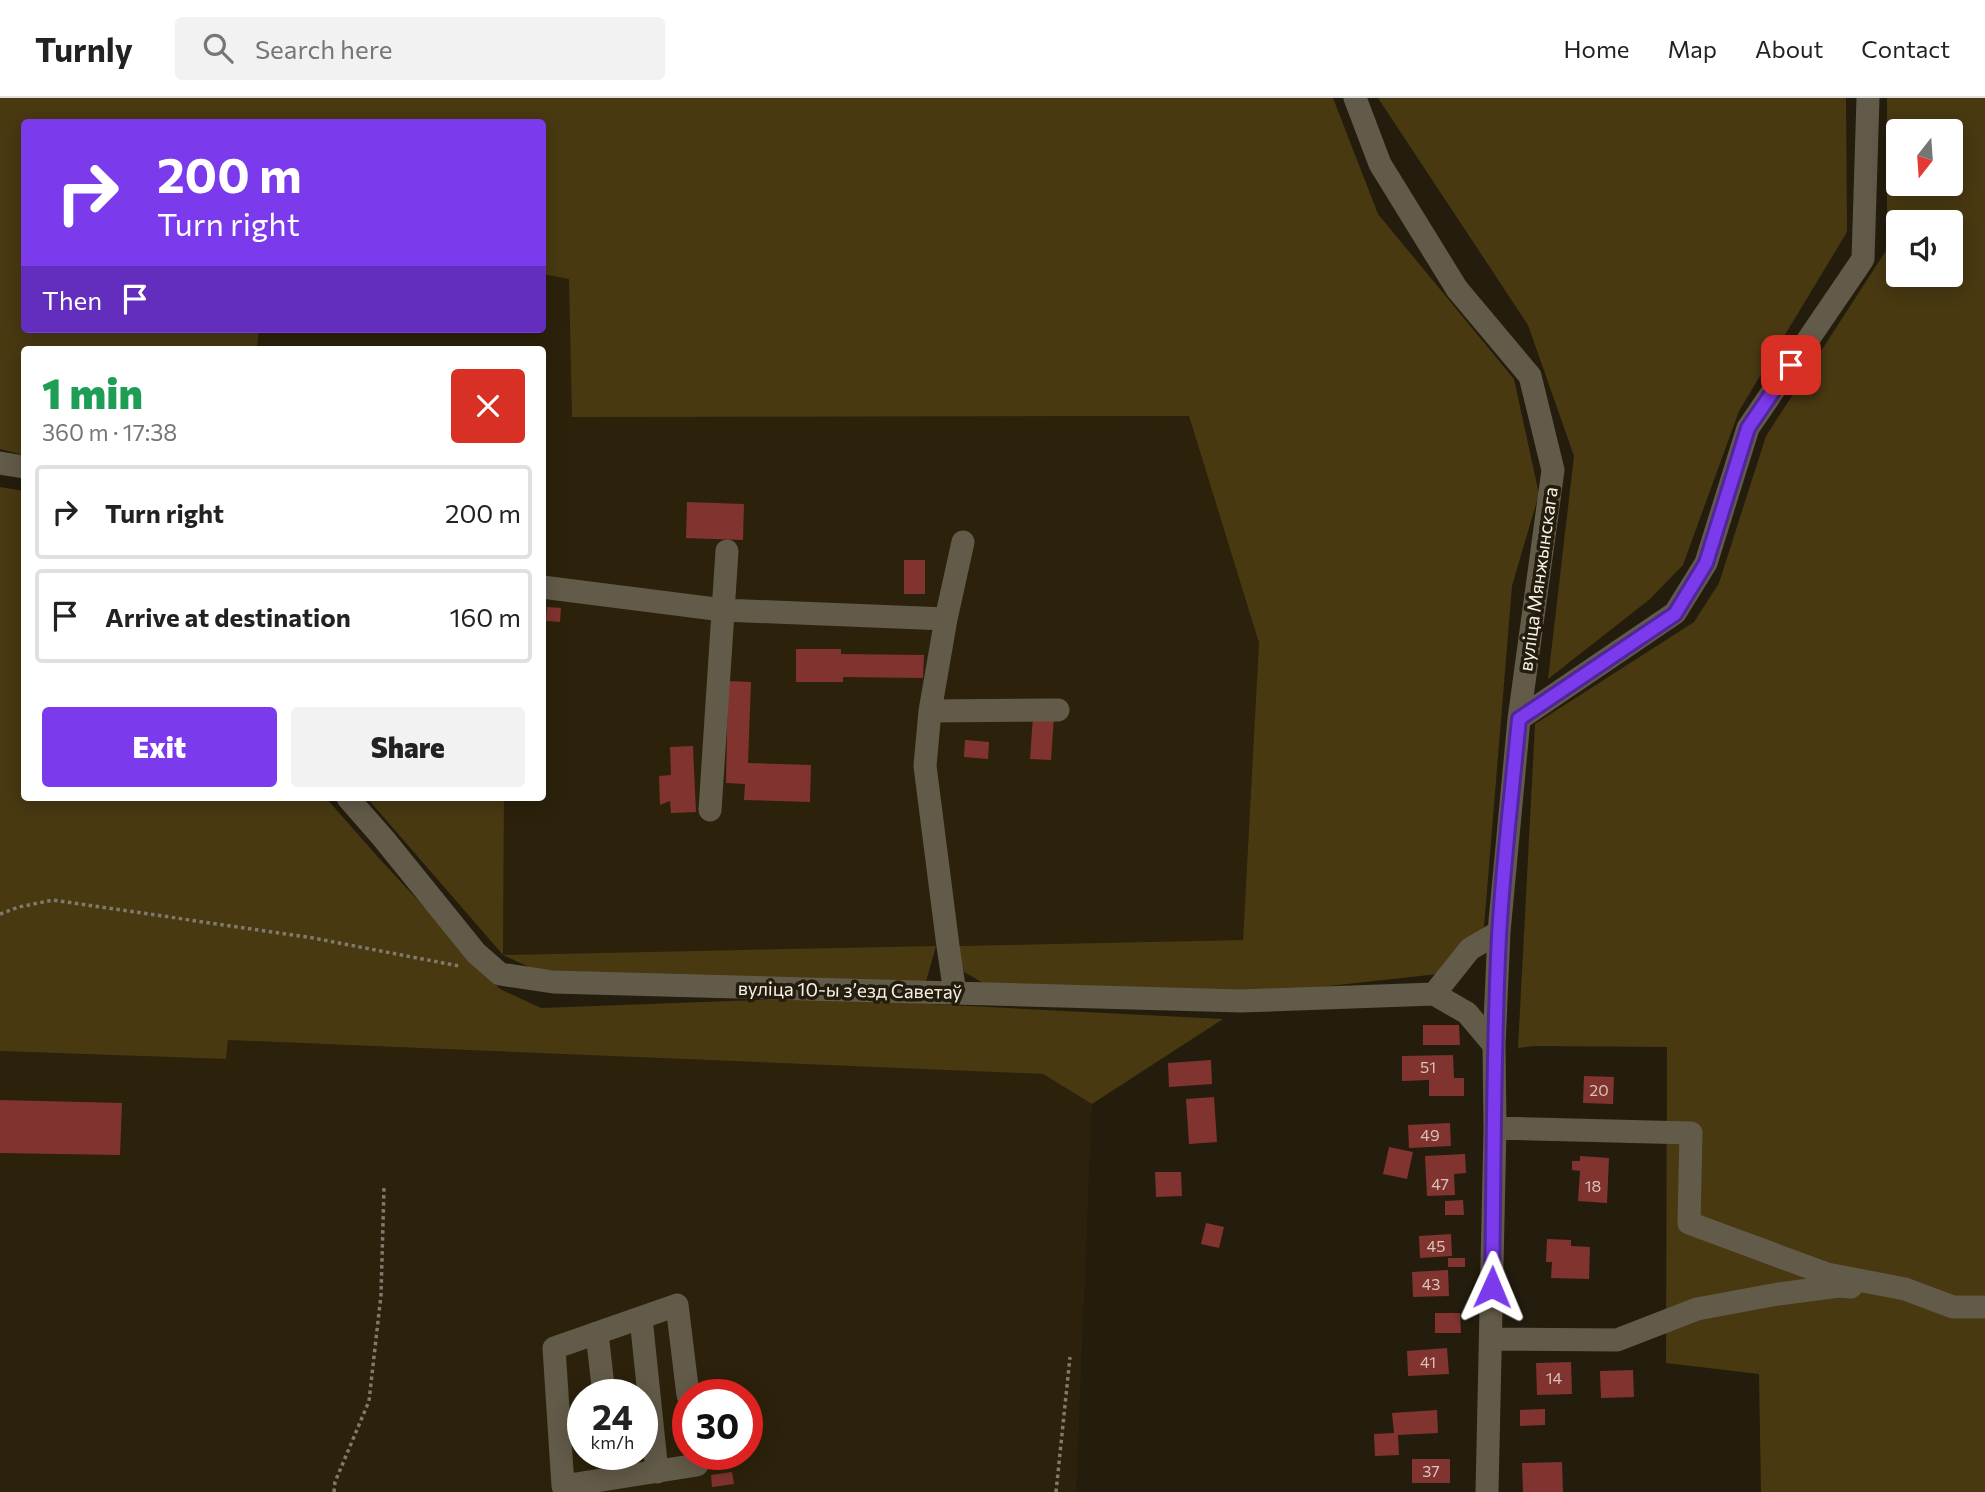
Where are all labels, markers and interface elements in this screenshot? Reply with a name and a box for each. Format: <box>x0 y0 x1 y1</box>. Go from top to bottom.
search box <box>175 17 665 80</box>
text: Turnly <box>35 28 133 69</box>
icon: search <box>199 29 237 67</box>
text: Search here <box>255 33 392 64</box>
text: Home <box>1564 34 1630 63</box>
text: Map <box>1668 34 1717 63</box>
text: About <box>1755 34 1823 63</box>
text: Contact <box>1861 34 1950 63</box>
north arrow <box>1886 119 1964 196</box>
map controls <box>1886 119 1963 287</box>
text: 200 m <box>157 143 302 203</box>
icon: right <box>42 147 133 238</box>
text: Turn right <box>157 203 300 243</box>
button: sound <box>1886 210 1963 287</box>
icon: arrive <box>116 280 154 318</box>
text: Then <box>42 284 102 315</box>
pin <box>1761 335 1821 395</box>
icon: arrive <box>1772 346 1810 384</box>
text: 1 min <box>42 366 143 418</box>
button: close <box>451 369 525 443</box>
text: 360 m · 17:38 <box>42 418 177 446</box>
street label: вуліца Мянжынскага <box>1513 485 1562 673</box>
icon: right <box>46 493 84 531</box>
text: Turn right <box>105 497 224 528</box>
text: 200 m <box>445 497 521 528</box>
icon: arrive <box>46 597 84 635</box>
text: Arrive at destination <box>105 601 351 632</box>
text: 160 m <box>449 601 521 632</box>
button: Exit <box>42 707 277 787</box>
button: Share <box>291 707 525 787</box>
street label: вуліца 10-ы зʼезд Саветаў <box>738 976 963 1003</box>
house number: 51 <box>1420 1057 1436 1076</box>
house number: 20 <box>1589 1080 1609 1099</box>
house number: 49 <box>1420 1125 1440 1144</box>
house number: 47 <box>1431 1174 1449 1193</box>
house number: 18 <box>1585 1176 1601 1195</box>
house number: 45 <box>1427 1236 1445 1255</box>
position arrow <box>1455 1250 1529 1324</box>
house number: 43 <box>1422 1274 1440 1293</box>
house number: 41 <box>1420 1352 1436 1371</box>
house number: 14 <box>1546 1368 1563 1387</box>
speed limit sign: 30 <box>672 1379 763 1470</box>
text: 24 <box>592 1394 633 1437</box>
text: km/h <box>591 1431 634 1453</box>
house number: 37 <box>1422 1461 1440 1480</box>

